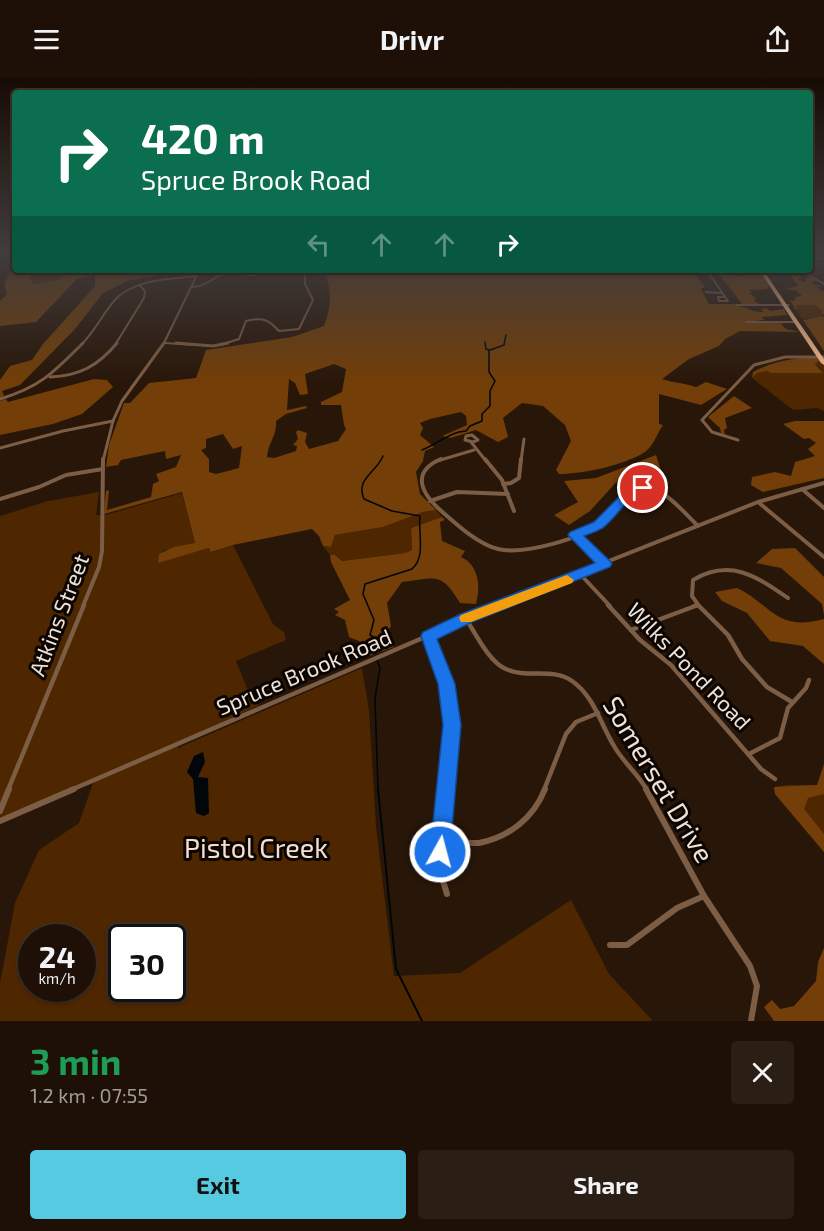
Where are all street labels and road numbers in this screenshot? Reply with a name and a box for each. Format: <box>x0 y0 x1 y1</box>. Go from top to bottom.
street label: Atkins Street <box>23 550 93 679</box>
street label: Wilks Pond Road <box>623 596 757 734</box>
street label: Spruce Brook Road <box>212 622 395 720</box>
street label: Somerset Drive <box>598 690 722 868</box>

